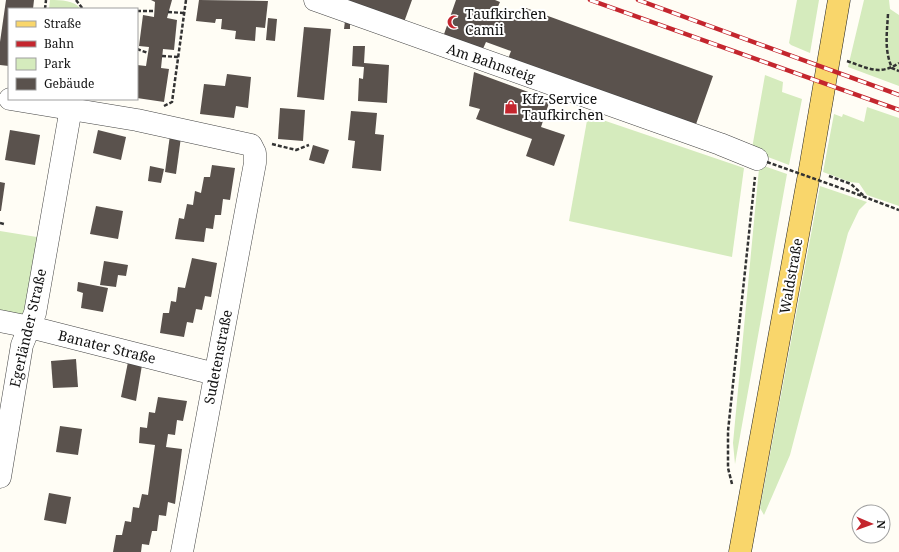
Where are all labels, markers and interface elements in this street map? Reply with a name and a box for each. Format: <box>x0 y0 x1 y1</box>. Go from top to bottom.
place label: Taufkirchen Camii <box>465 4 547 39</box>
legend <box>8 8 138 100</box>
mosque icon: Taufkirchen Camii <box>446 14 462 30</box>
text: Straße <box>44 15 81 32</box>
text: Bahn <box>44 35 74 52</box>
street label: Am Bahnsteig <box>444 38 538 87</box>
text: Park <box>44 55 72 72</box>
text: Gebäude <box>44 75 95 92</box>
place label: Kfz-Service Taufkirchen <box>522 89 604 124</box>
shop icon: Kfz-Service Taufkirchen <box>503 99 519 115</box>
street label: Waldstraße <box>775 237 807 315</box>
street label: Egerländer Straße <box>5 267 50 389</box>
street label: Sudetenstraße <box>199 308 236 406</box>
street label: Banater Straße <box>56 325 158 368</box>
north arrow <box>851 504 891 544</box>
text: N <box>874 520 889 529</box>

